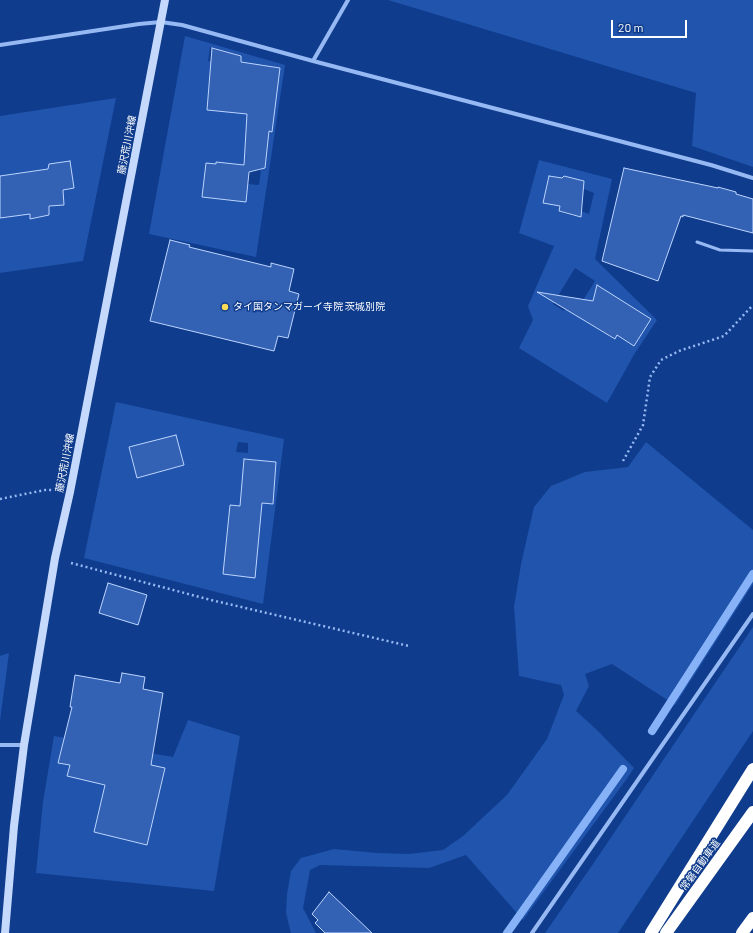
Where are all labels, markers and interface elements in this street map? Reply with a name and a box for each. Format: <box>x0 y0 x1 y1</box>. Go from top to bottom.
scale bar <box>613 12 689 38</box>
text: 20 m <box>618 20 644 34</box>
street label: 藤沢荒川沖線 <box>115 114 139 176</box>
place label: タイ国タンマガーイ寺院 茨城別院 <box>233 301 385 313</box>
marker: タイ国タンマガーイ寺院 茨城別院 <box>220 302 230 312</box>
street label: 藤沢荒川沖線 <box>53 432 77 494</box>
street label: 常磐自動車道 <box>678 837 722 893</box>

